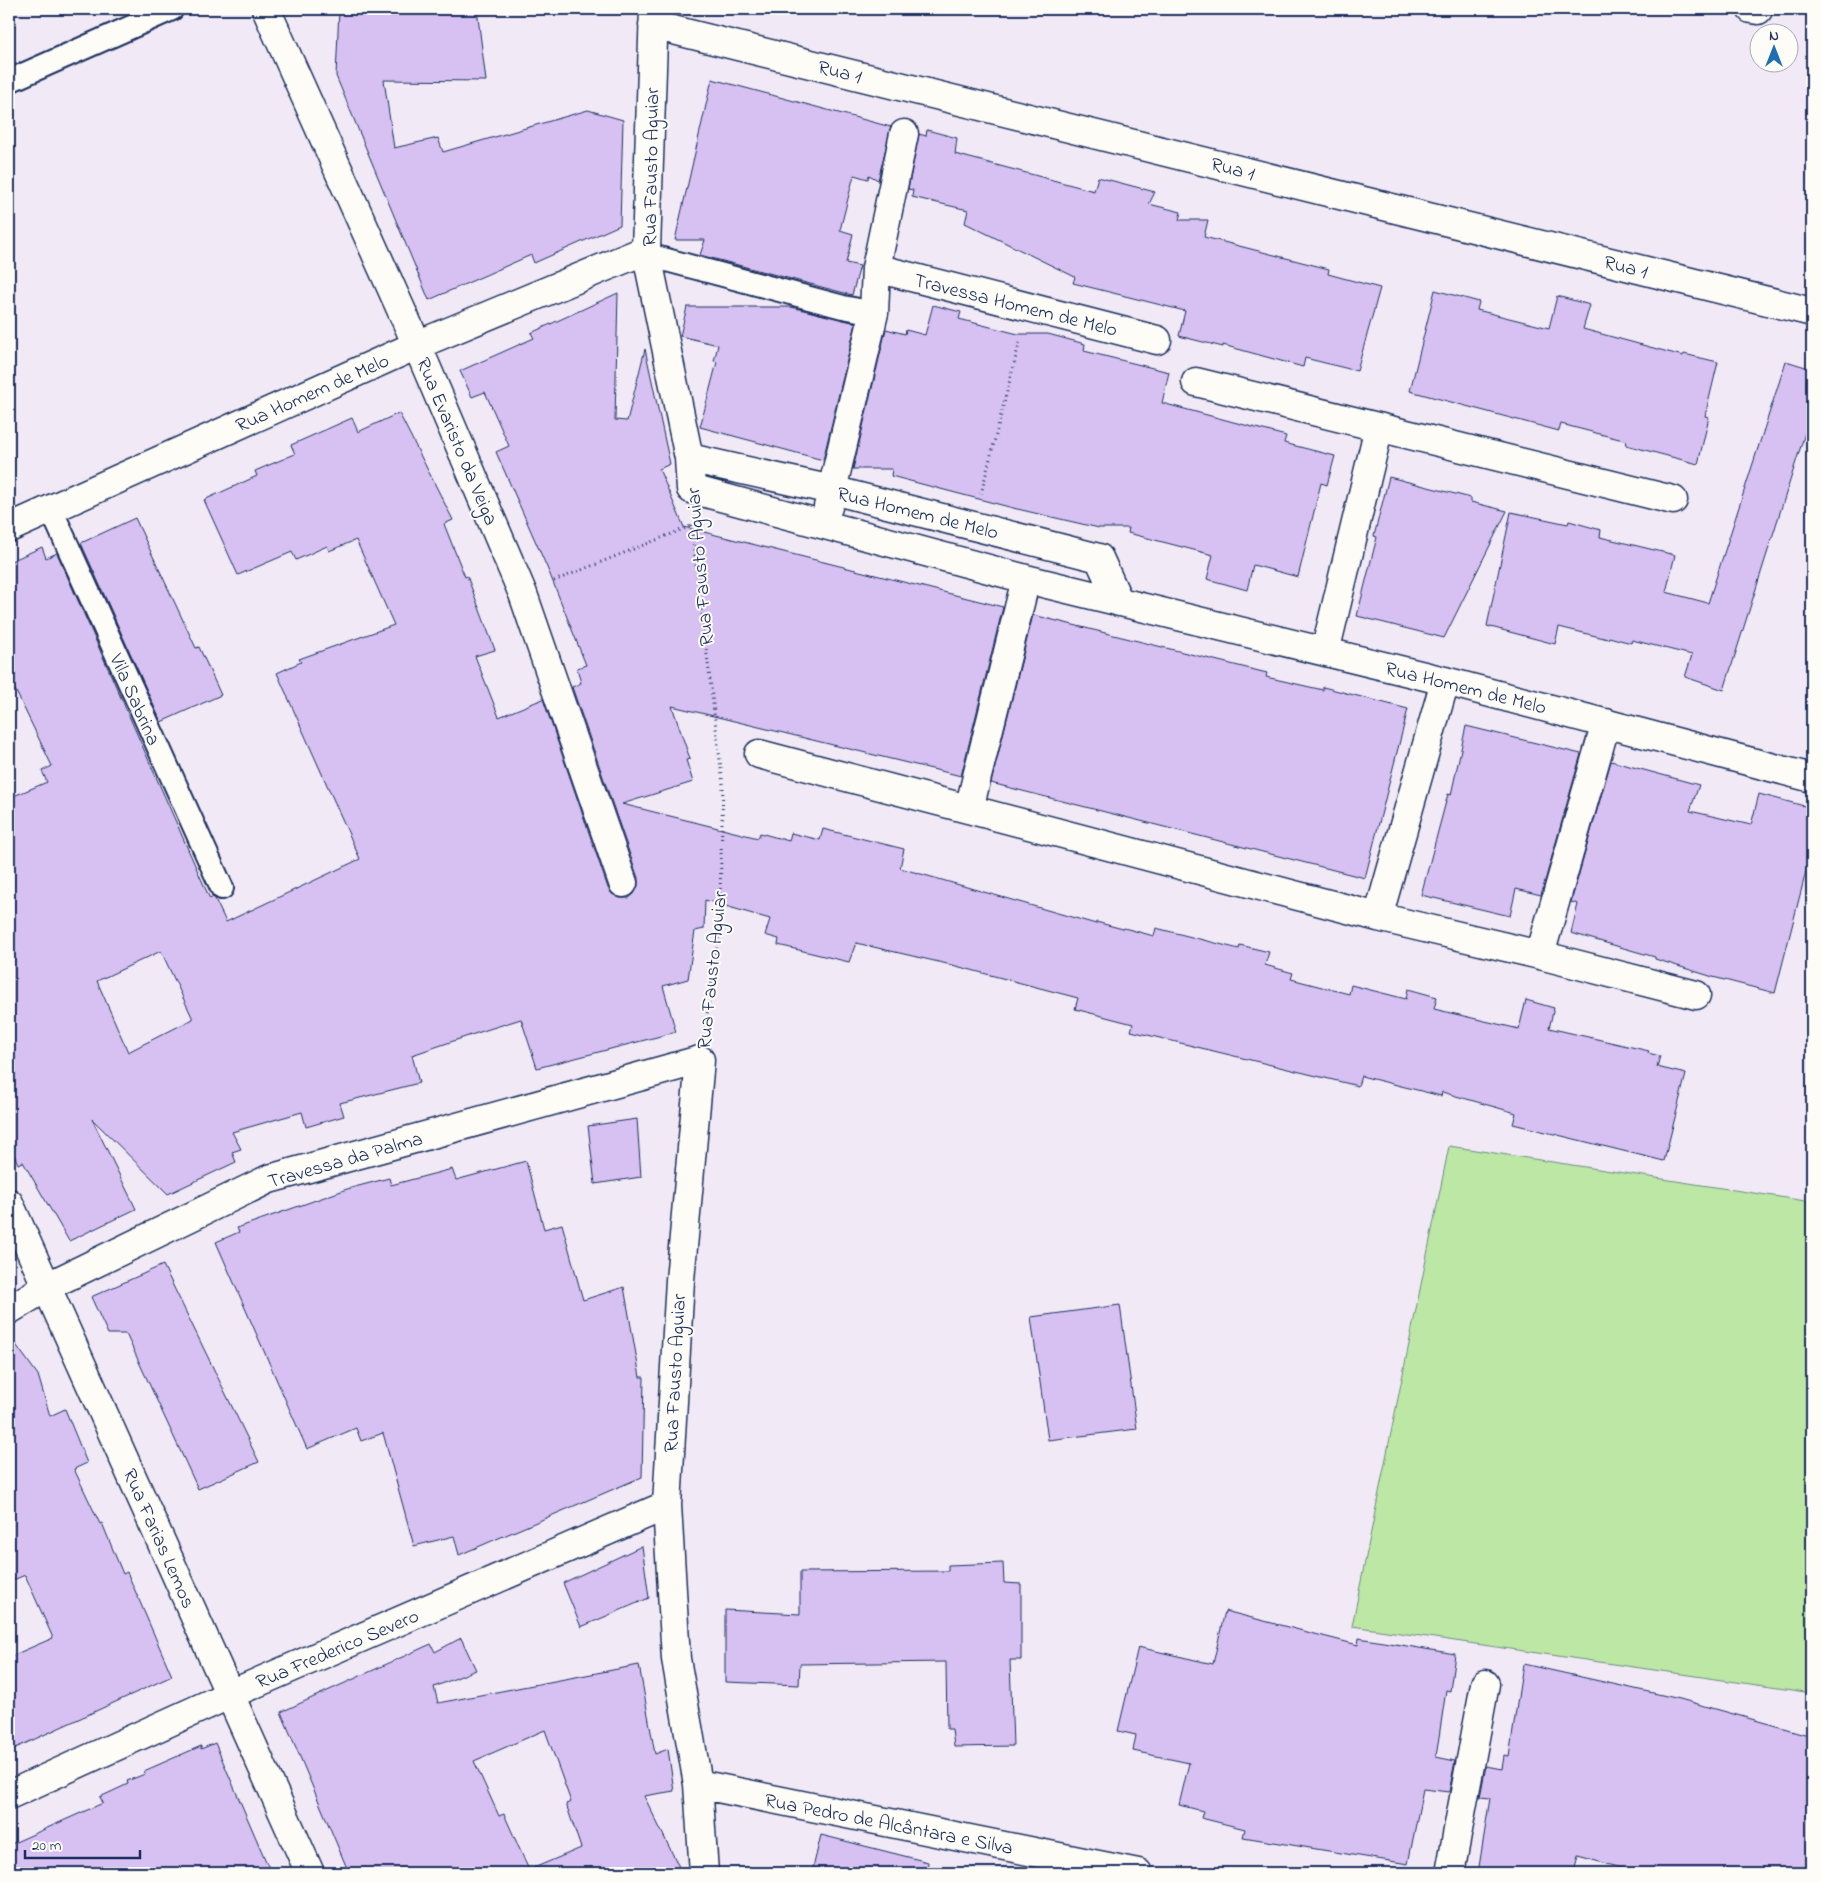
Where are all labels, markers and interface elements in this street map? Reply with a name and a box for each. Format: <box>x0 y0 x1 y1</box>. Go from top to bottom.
north arrow <box>1748 22 1798 72</box>
text: N <box>1769 26 1779 47</box>
street label: Rua 1 <box>814 54 865 93</box>
street label: Rua Fausto Aguiar <box>637 87 669 247</box>
street label: Rua 1 <box>1207 151 1258 190</box>
street label: Rua 1 <box>1600 249 1651 288</box>
street label: Travessa Homem de Melo <box>910 267 1120 346</box>
street label: Rua Homem de Melo <box>232 347 394 441</box>
street label: Rua Evaristo da Veiga <box>406 354 504 531</box>
street label: Rua Homem de Melo <box>834 480 1001 548</box>
street label: Rua Fausto Aguiar <box>680 485 724 647</box>
street label: Vila Sabrina <box>100 649 167 751</box>
street label: Rua Homem de Melo <box>1382 655 1549 723</box>
street label: Rua Fausto Aguiar <box>691 889 737 1051</box>
street label: Travessa da Palma <box>265 1125 426 1197</box>
street label: Rua Fausto Aguiar <box>658 1292 696 1453</box>
street label: Rua Farias Lemos <box>114 1464 202 1614</box>
street label: Rua Frederico Severo <box>252 1603 424 1698</box>
street label: Rua Pedro de Alcântara e Silva <box>762 1787 1015 1864</box>
scale bar <box>25 1827 140 1859</box>
text: 20 m <box>32 1835 62 1857</box>

